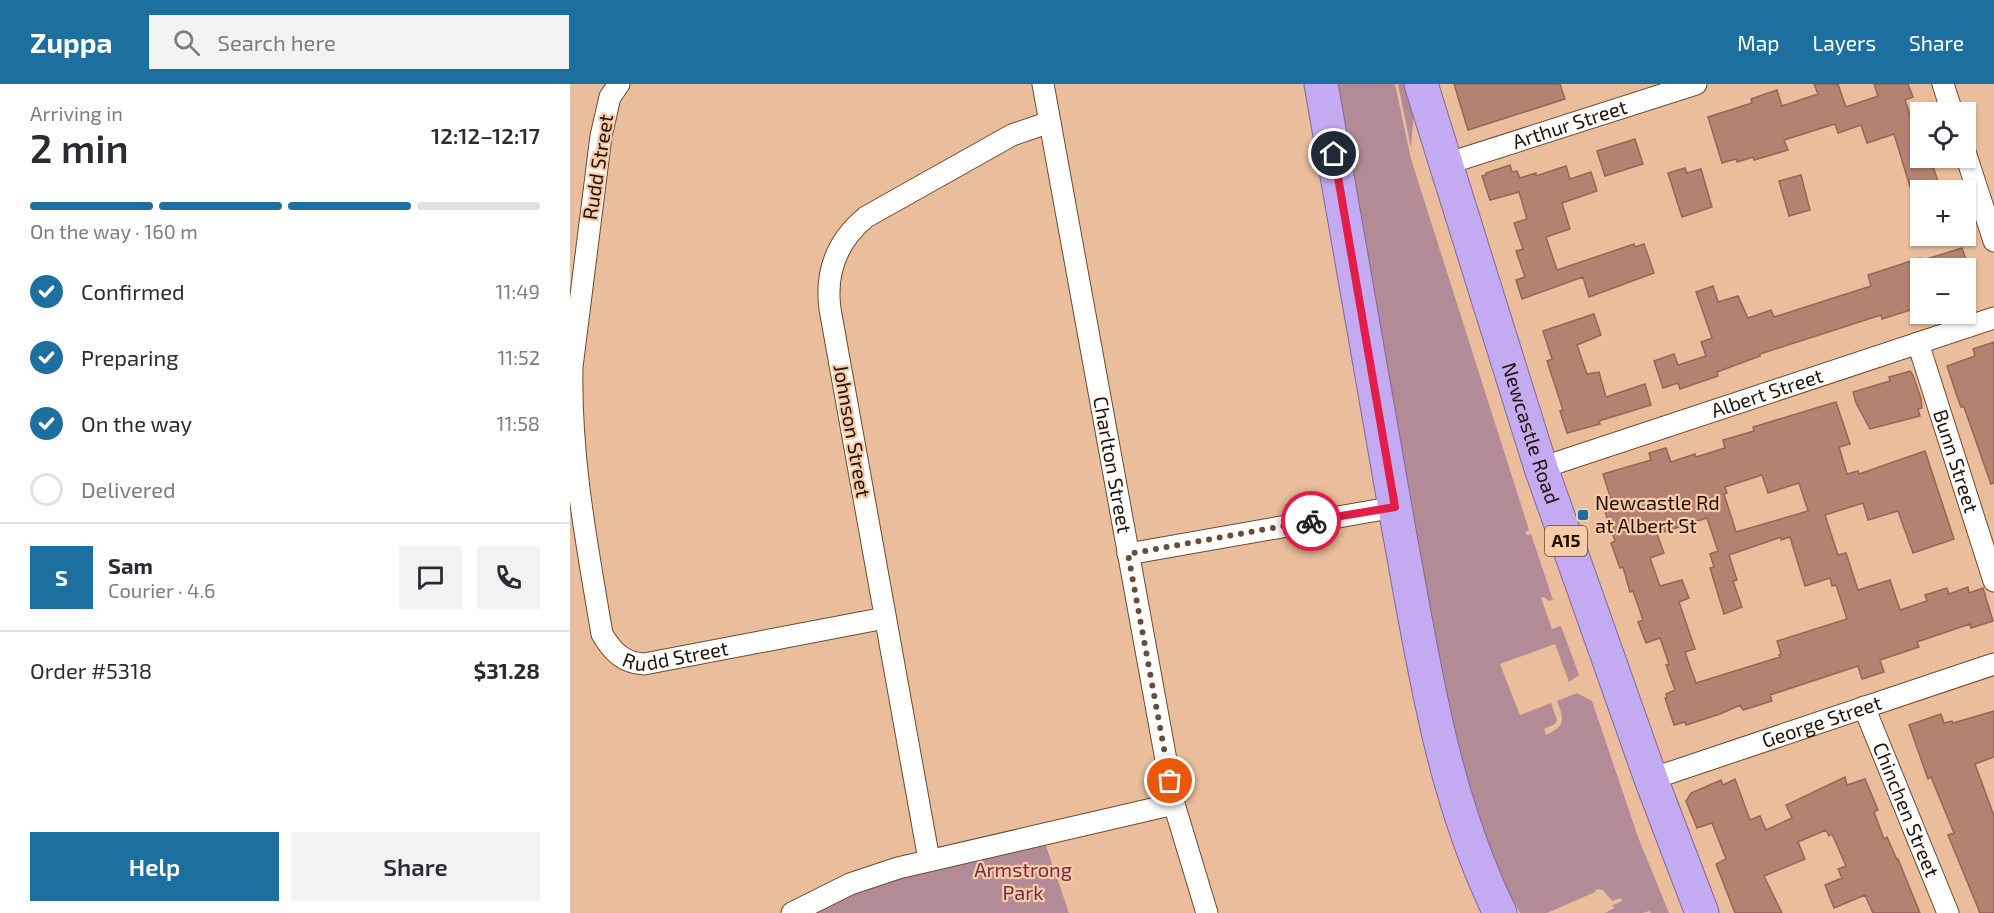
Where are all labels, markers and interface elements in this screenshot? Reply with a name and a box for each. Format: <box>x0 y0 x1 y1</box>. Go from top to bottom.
search box <box>149 15 569 69</box>
text: Zuppa <box>30 25 113 59</box>
icon: search <box>170 26 203 59</box>
text: Search here <box>218 29 336 55</box>
text: Map <box>1737 30 1779 55</box>
text: Layers <box>1812 30 1876 55</box>
text: Share <box>1909 30 1964 55</box>
street label: Arthur Street <box>1509 94 1630 153</box>
text: Arriving in <box>30 101 123 125</box>
map controls <box>1910 102 1976 324</box>
button: locate <box>1910 102 1976 168</box>
street label: Rudd Street <box>577 112 617 221</box>
text: 12:12–12:17 <box>431 122 540 148</box>
text: 2 min <box>30 124 129 171</box>
pin <box>1308 128 1359 179</box>
icon: home <box>1317 137 1350 170</box>
button: + <box>1910 180 1976 246</box>
text: On the way · 160 m <box>30 219 198 243</box>
button: − <box>1910 258 1976 324</box>
icon: check <box>30 275 63 308</box>
text: Confirmed <box>81 278 185 304</box>
text: 11:49 <box>496 279 540 303</box>
icon: check <box>30 341 63 374</box>
text: Preparing <box>81 344 179 370</box>
text: 11:52 <box>497 345 540 369</box>
street label: Newcastle Road <box>1498 359 1566 507</box>
street label: Johnson Street <box>829 362 877 500</box>
street label: Albert Street <box>1708 362 1826 422</box>
street label: Charlton Street <box>1089 394 1138 535</box>
street label: Bunn Street <box>1929 406 1985 516</box>
icon: check <box>30 407 63 440</box>
text: On the way <box>81 410 192 436</box>
text: 11:58 <box>497 411 540 435</box>
text: Delivered <box>81 476 176 502</box>
place label: Newcastle Rd at Albert St <box>1595 490 1720 537</box>
courier <box>1281 491 1341 551</box>
icon: bike <box>1295 505 1328 538</box>
marker: Newcastle Rd at Albert St <box>1576 508 1590 522</box>
road number: A15 <box>1545 526 1587 556</box>
button: chat <box>399 546 462 609</box>
button: phone <box>477 546 540 609</box>
text: Sam <box>108 552 153 578</box>
text: S <box>55 564 68 590</box>
text: Courier · 4.6 <box>108 578 215 602</box>
street label: Rudd Street <box>619 635 730 675</box>
text: Order #5318 <box>30 657 152 683</box>
text: $31.28 <box>473 657 540 683</box>
street label: George Street <box>1758 690 1885 752</box>
street label: Chinchen Street <box>1869 738 1945 881</box>
pin <box>1144 755 1195 806</box>
icon: bag <box>1153 764 1186 797</box>
button: Help <box>30 832 279 901</box>
button: Share <box>291 832 540 901</box>
park label: Armstrong Park <box>974 857 1072 904</box>

